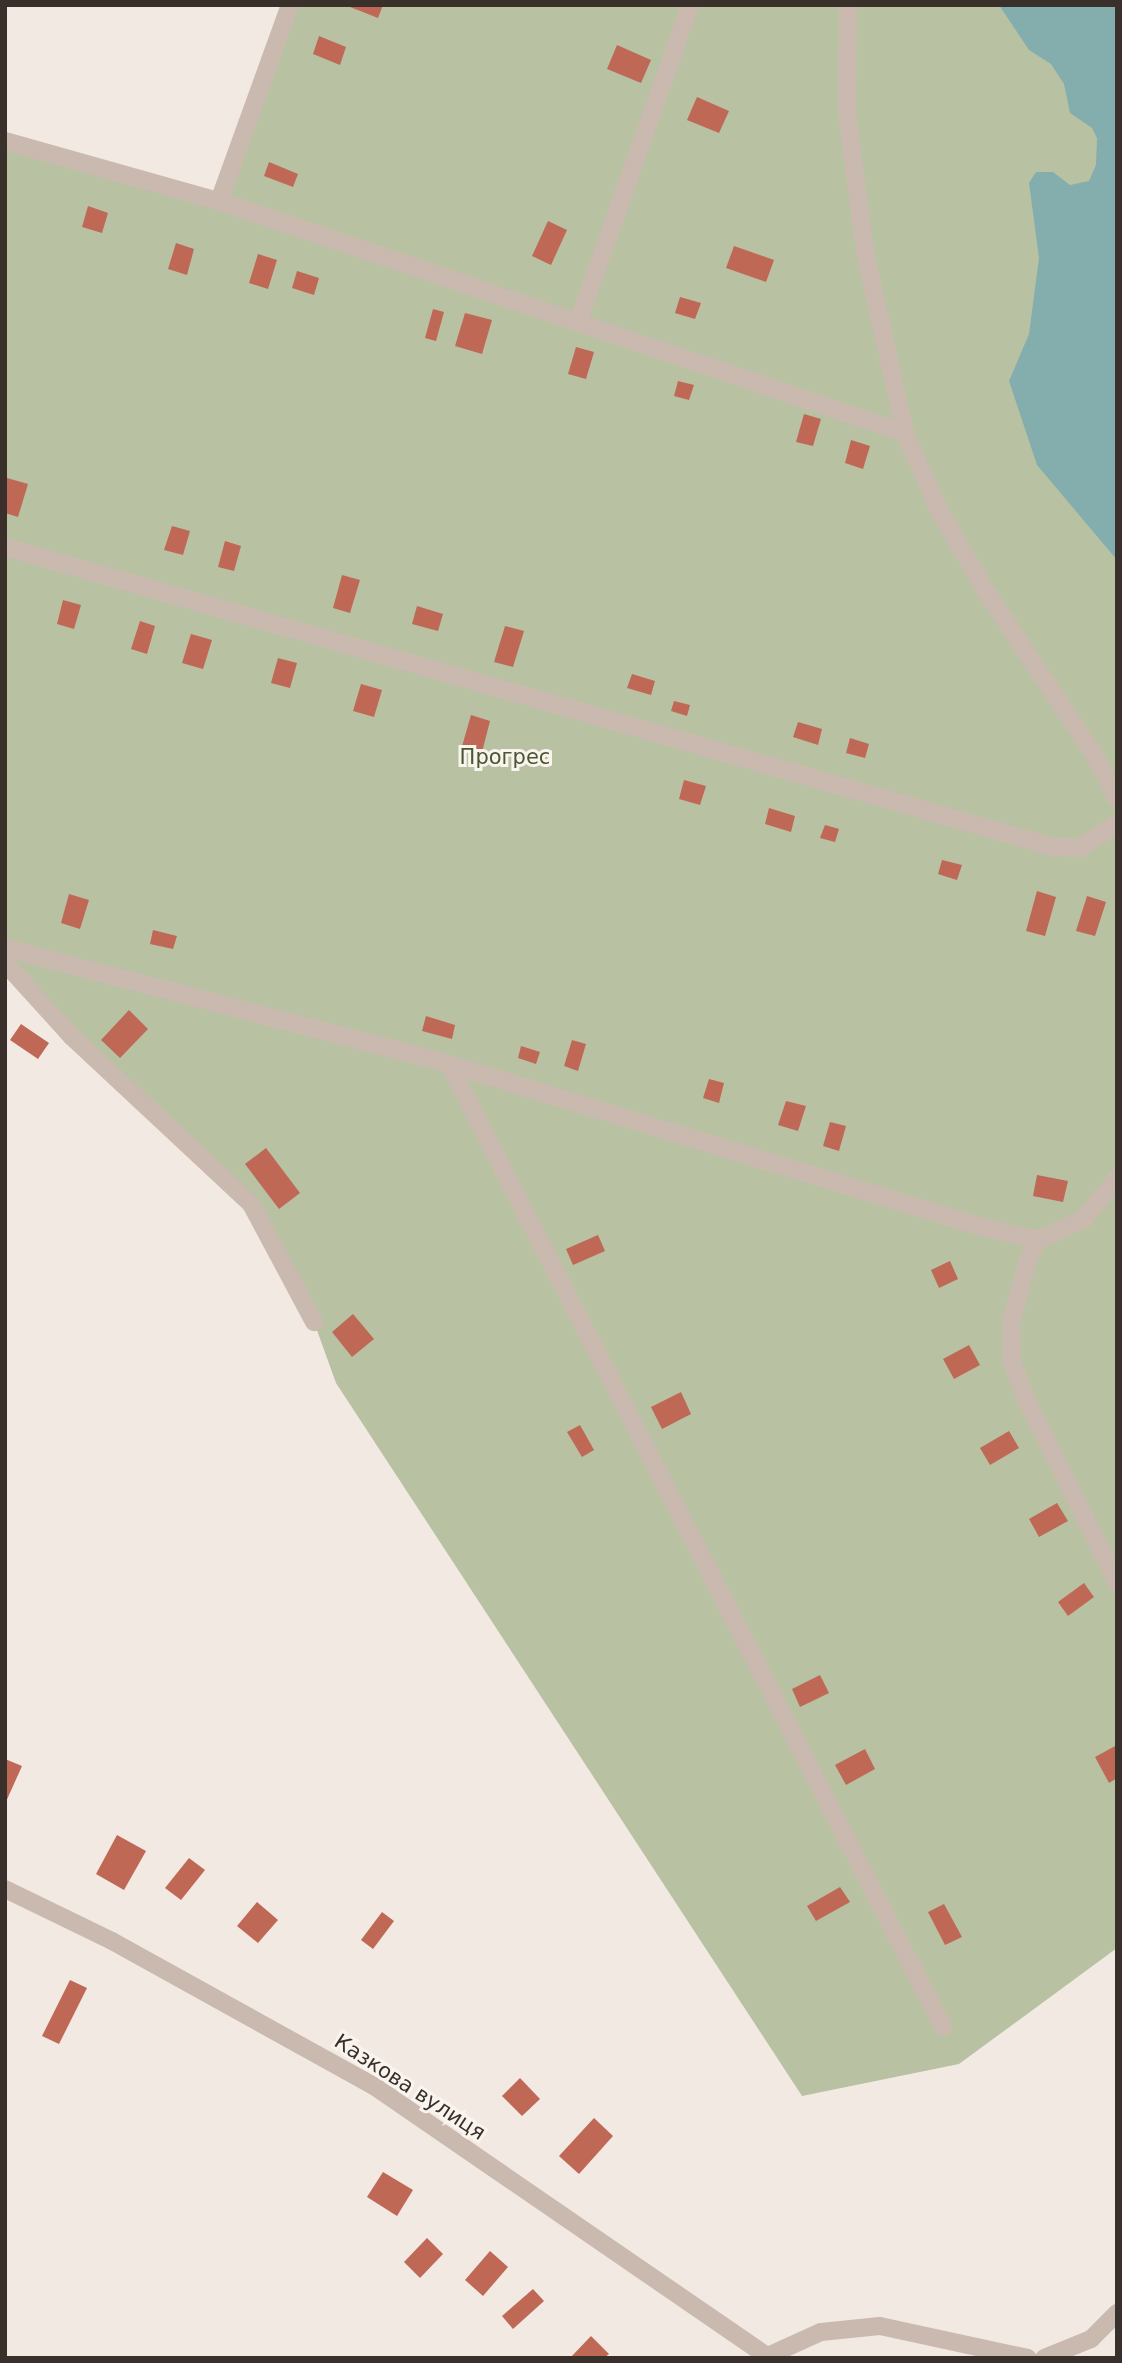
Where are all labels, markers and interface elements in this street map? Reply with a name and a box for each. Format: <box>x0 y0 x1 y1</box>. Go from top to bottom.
park label: Прогрес <box>460 744 550 770</box>
street label: Казкова вулиця <box>330 2029 490 2145</box>

